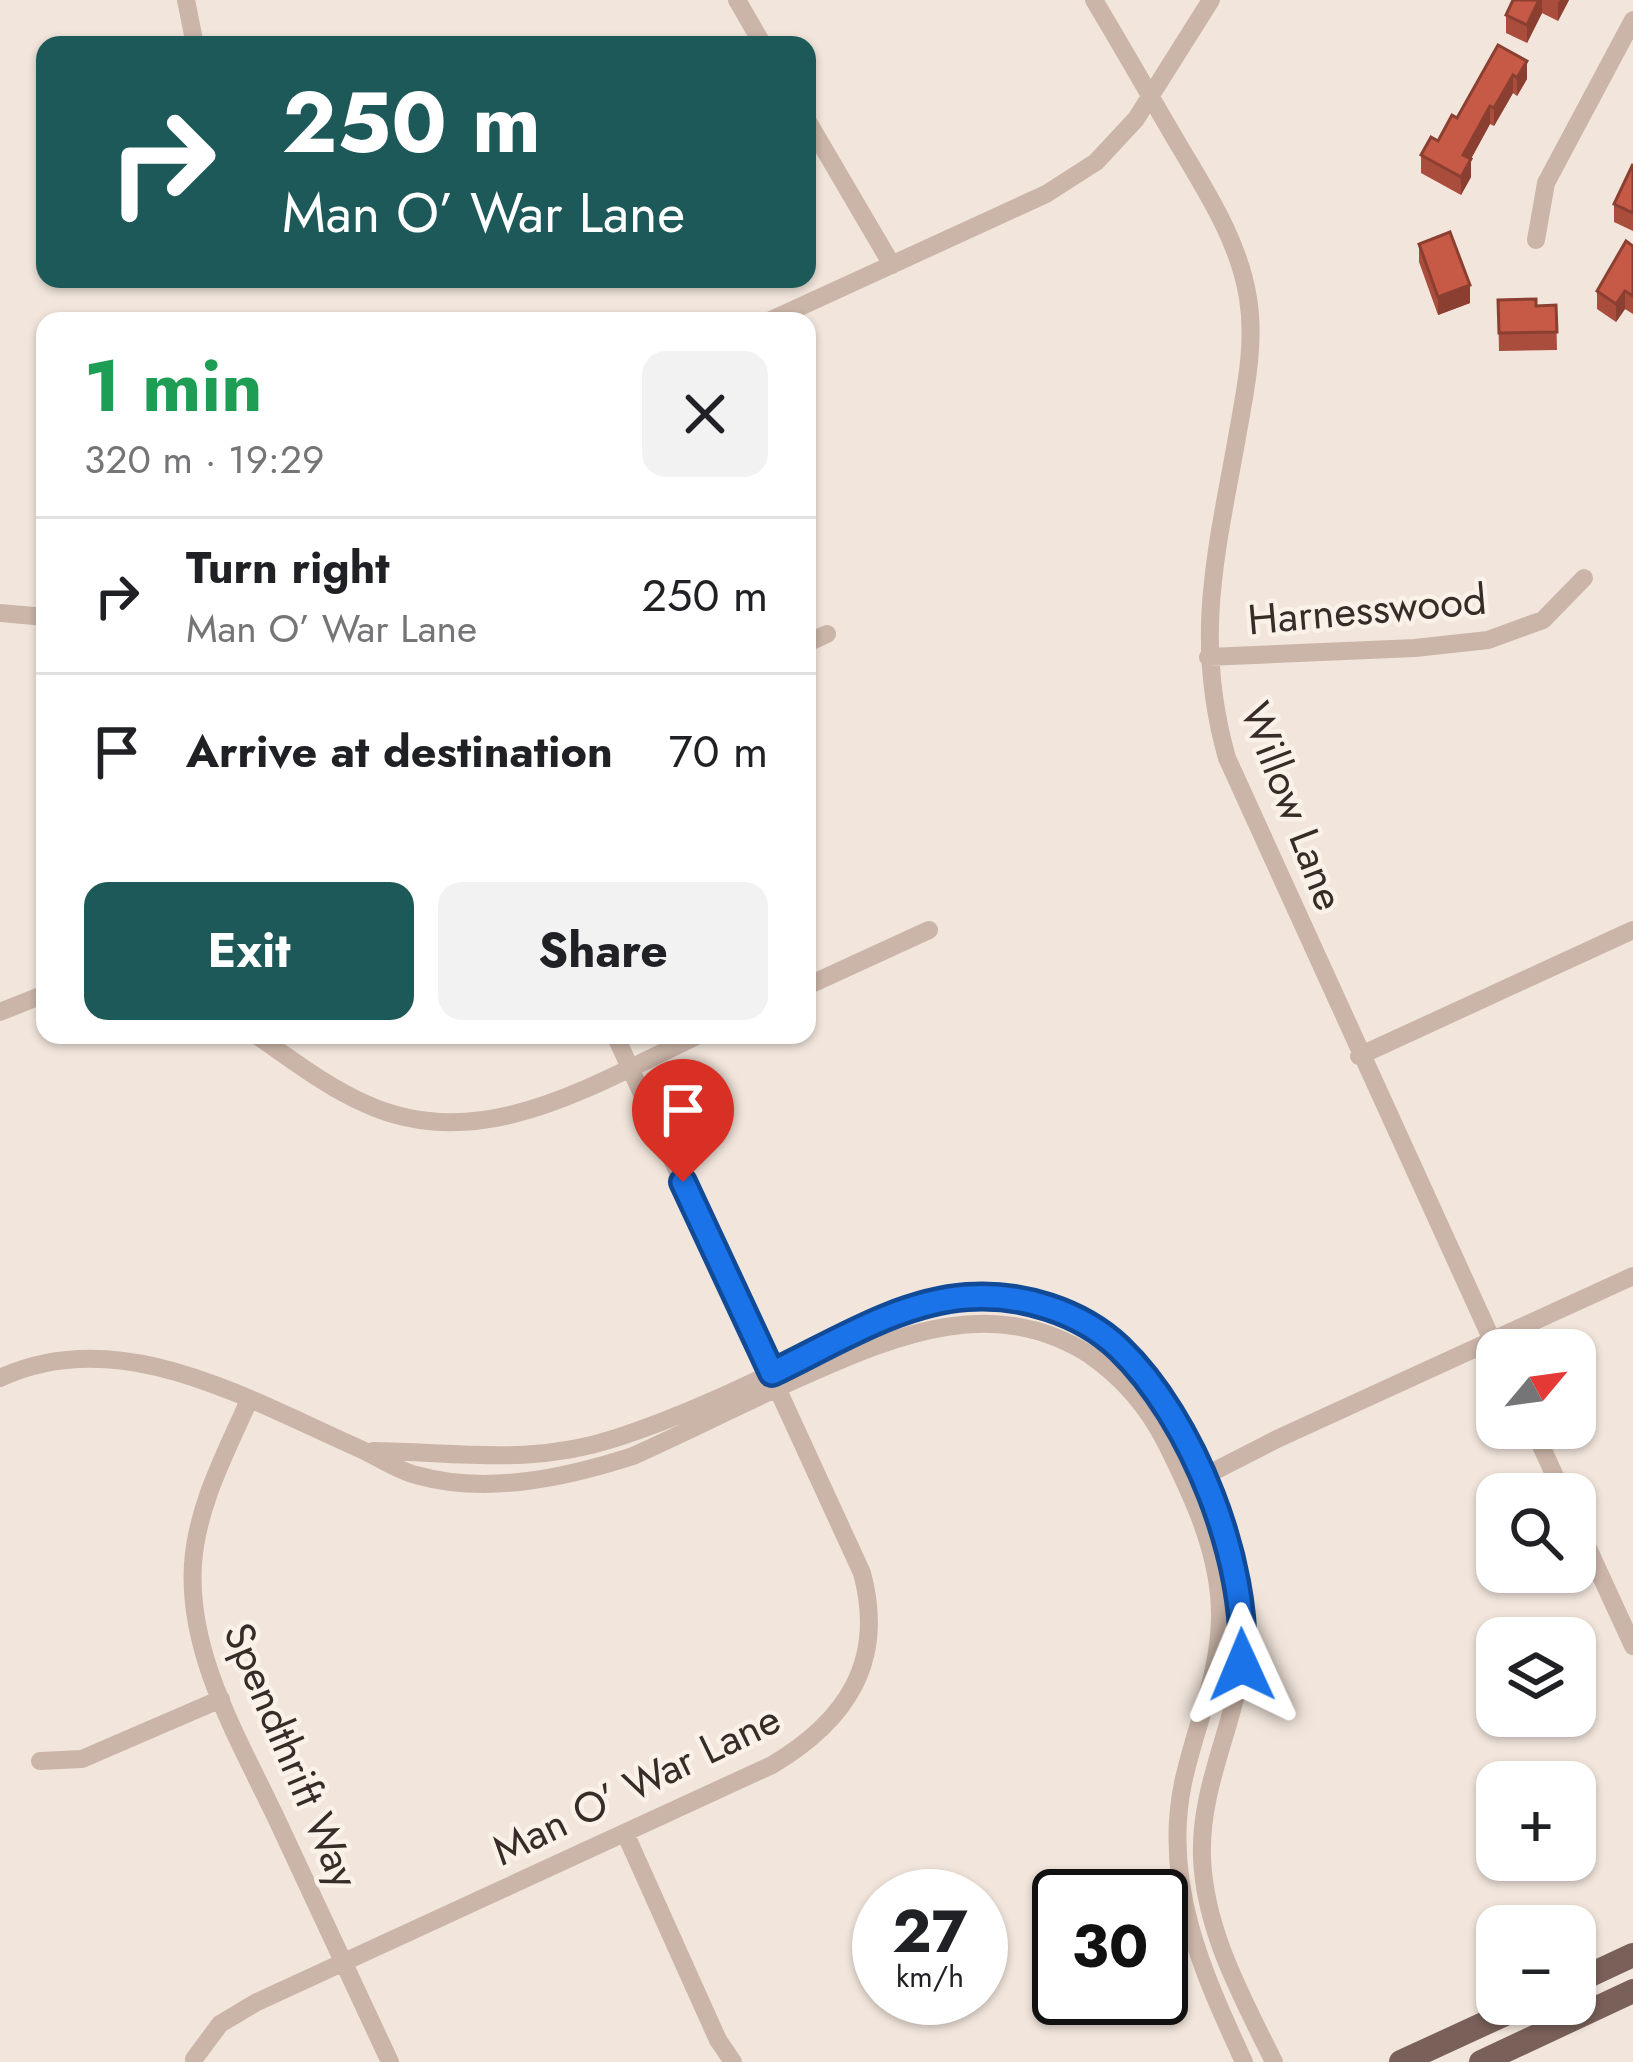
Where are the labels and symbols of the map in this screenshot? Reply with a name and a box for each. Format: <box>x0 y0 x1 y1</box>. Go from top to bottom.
street label: Harnesswood <box>1245 569 1489 650</box>
street label: Willow Lane <box>1225 693 1360 919</box>
pin <box>632 1059 734 1182</box>
north arrow <box>1476 1329 1596 1449</box>
position arrow <box>1179 1602 1305 1728</box>
street label: Spendthrift Way <box>208 1613 375 1898</box>
street label: Man O’ War Lane <box>482 1688 791 1881</box>
speed limit sign: 30 <box>1032 1869 1188 2025</box>

